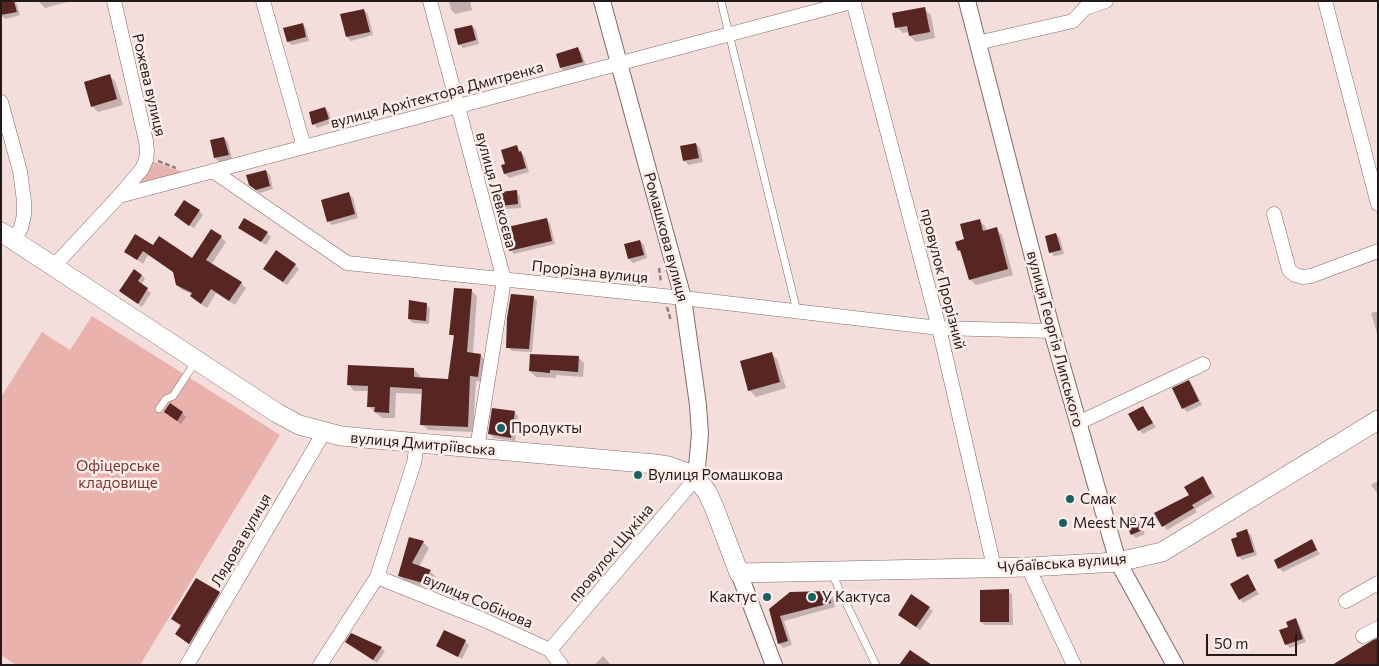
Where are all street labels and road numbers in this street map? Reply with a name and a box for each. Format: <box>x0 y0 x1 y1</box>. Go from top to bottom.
street label: Рожева вулиця <box>128 32 170 138</box>
street label: вулиця Архітектора Дмитренка <box>328 58 546 132</box>
street label: вулиця Левкоєва <box>472 130 520 250</box>
street label: Ромашкова вулиця <box>640 170 692 304</box>
street label: провулок Прорізний <box>917 207 969 351</box>
street label: вулиця Георгія Липського <box>1023 249 1087 429</box>
street label: Прорізна вулиця <box>531 257 649 287</box>
street label: вулиця Дмитріївська <box>350 429 496 459</box>
street label: Лядова вулиця <box>207 490 275 590</box>
street label: провулок Щукіна <box>565 501 657 605</box>
street label: Чубаївська вулиця <box>997 550 1127 576</box>
street label: вулиця Собінова <box>420 570 536 632</box>

